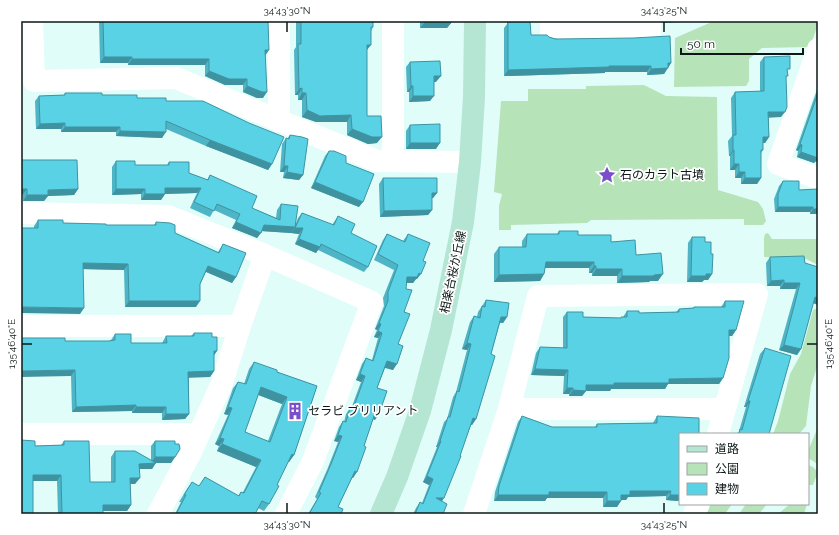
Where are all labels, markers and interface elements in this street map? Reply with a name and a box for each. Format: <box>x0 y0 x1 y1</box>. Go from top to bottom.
text: 34°43'30"N <box>263 5 311 16</box>
text: 34°43'25"N <box>641 5 687 16</box>
scale bar <box>681 30 803 56</box>
text: 50 m <box>687 37 715 51</box>
place icon: 石のカラト古墳 <box>597 165 617 185</box>
place label: 石のカラト古墳 <box>620 168 704 182</box>
street label: 相楽台桜が丘線 <box>437 229 469 315</box>
text: 135°46'40"E <box>6 319 17 369</box>
text: 135°46'40"E <box>823 319 834 369</box>
building icon: セラビ ブリリアント <box>285 401 305 421</box>
place label: セラビ ブリリアント <box>308 404 419 418</box>
legend <box>679 433 809 505</box>
text: 道路 <box>715 442 739 456</box>
text: 公園 <box>715 462 739 476</box>
text: 建物 <box>715 482 739 496</box>
text: 34°43'30"N <box>263 519 311 530</box>
text: 34°43'25"N <box>641 519 687 530</box>

